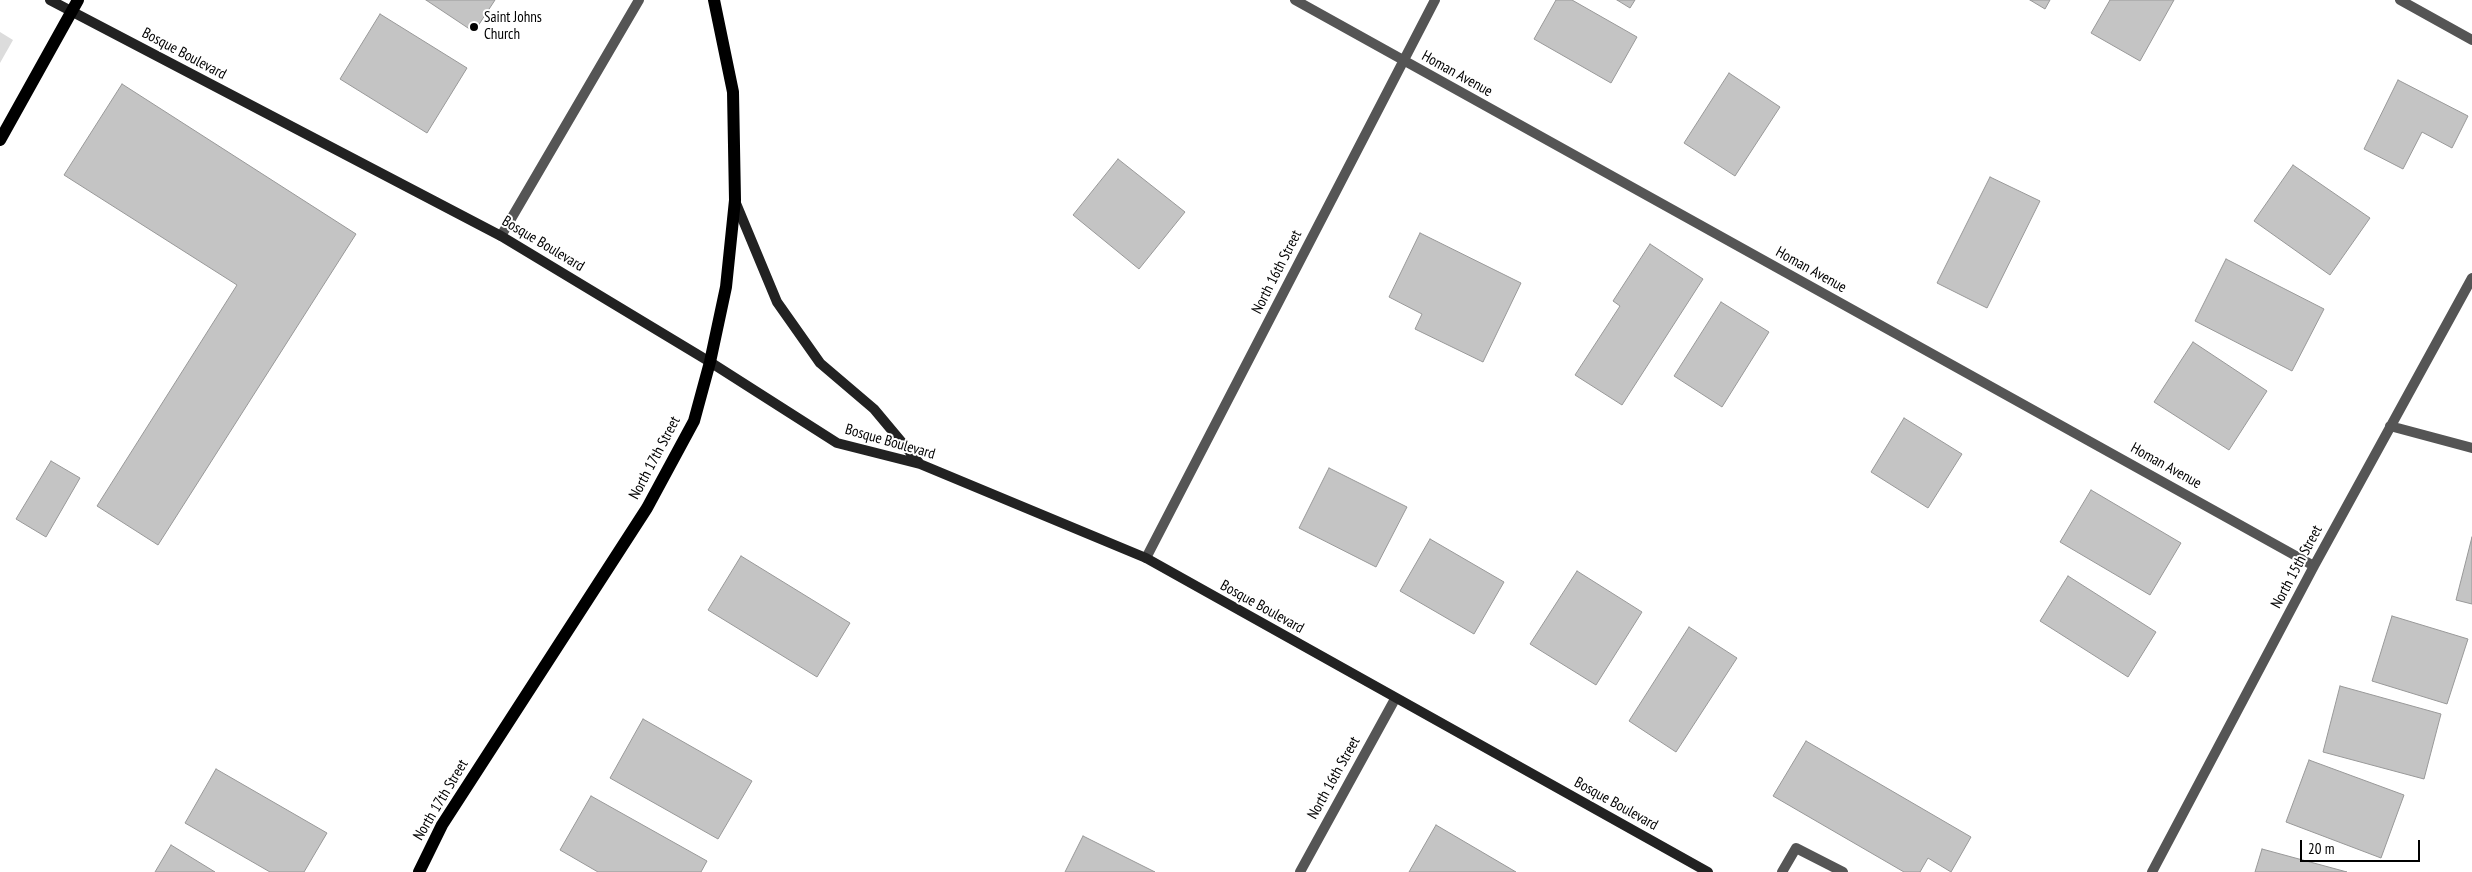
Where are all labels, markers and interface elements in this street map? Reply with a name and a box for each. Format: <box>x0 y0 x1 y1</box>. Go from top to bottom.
place label: Saint Johns Church <box>484 9 542 44</box>
marker: Saint Johns Church <box>468 21 480 33</box>
street label: Bosque Boulevard <box>139 24 229 84</box>
street label: Homan Avenue <box>1419 47 1495 101</box>
street label: Bosque Boulevard <box>499 212 587 276</box>
street label: North 16th Street <box>1248 227 1306 317</box>
street label: Homan Avenue <box>1773 243 1849 297</box>
street label: North 17th Street <box>626 413 684 503</box>
street label: Bosque Boulevard <box>843 421 937 463</box>
street label: Homan Avenue <box>2128 439 2204 493</box>
street label: North 15th Street <box>2268 522 2326 612</box>
street label: Bosque Boulevard <box>1217 577 1307 637</box>
street label: North 16th Street <box>1304 734 1364 822</box>
street label: North 17th Street <box>410 756 472 844</box>
street label: Bosque Boulevard <box>1571 774 1661 834</box>
scale bar <box>2302 830 2422 862</box>
text: 20 m <box>2308 839 2334 858</box>

